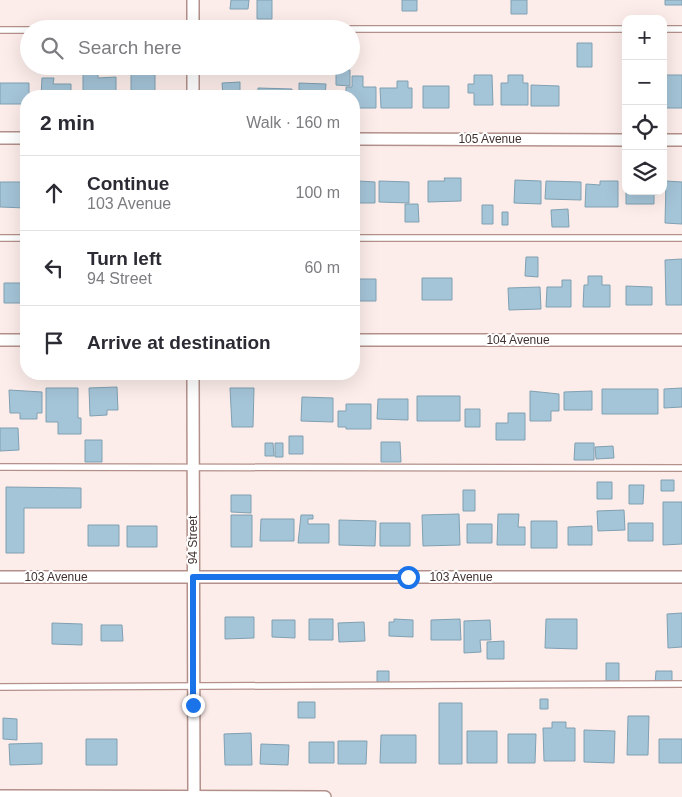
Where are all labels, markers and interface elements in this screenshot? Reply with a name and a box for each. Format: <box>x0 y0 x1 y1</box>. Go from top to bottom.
map controls <box>622 15 667 195</box>
button: + <box>622 15 667 60</box>
search box <box>20 20 360 75</box>
icon: search <box>38 34 66 62</box>
text: Search here <box>78 37 182 58</box>
button: − <box>622 60 667 105</box>
button: locate <box>622 105 667 150</box>
text: 2 min <box>40 111 95 134</box>
text: Walk · 160 m <box>246 114 340 131</box>
street label: 105 Avenue <box>458 132 522 146</box>
button: layers <box>622 150 667 195</box>
text: Continue <box>87 173 169 194</box>
icon: ahead <box>40 179 68 207</box>
text: 100 m <box>296 184 340 201</box>
text: 103 Avenue <box>87 195 171 212</box>
text: Turn left <box>87 248 162 269</box>
icon: left <box>40 254 68 282</box>
text: 60 m <box>304 259 340 276</box>
text: 94 Street <box>87 270 152 287</box>
icon: arrive <box>40 329 68 357</box>
text: Arrive at destination <box>87 332 271 353</box>
street label: 104 Avenue <box>486 333 550 347</box>
street label: 94 Street <box>186 515 200 564</box>
route start <box>397 566 420 589</box>
street label: 103 Avenue <box>24 570 88 584</box>
street label: 103 Avenue <box>429 570 493 584</box>
route end <box>182 694 205 717</box>

